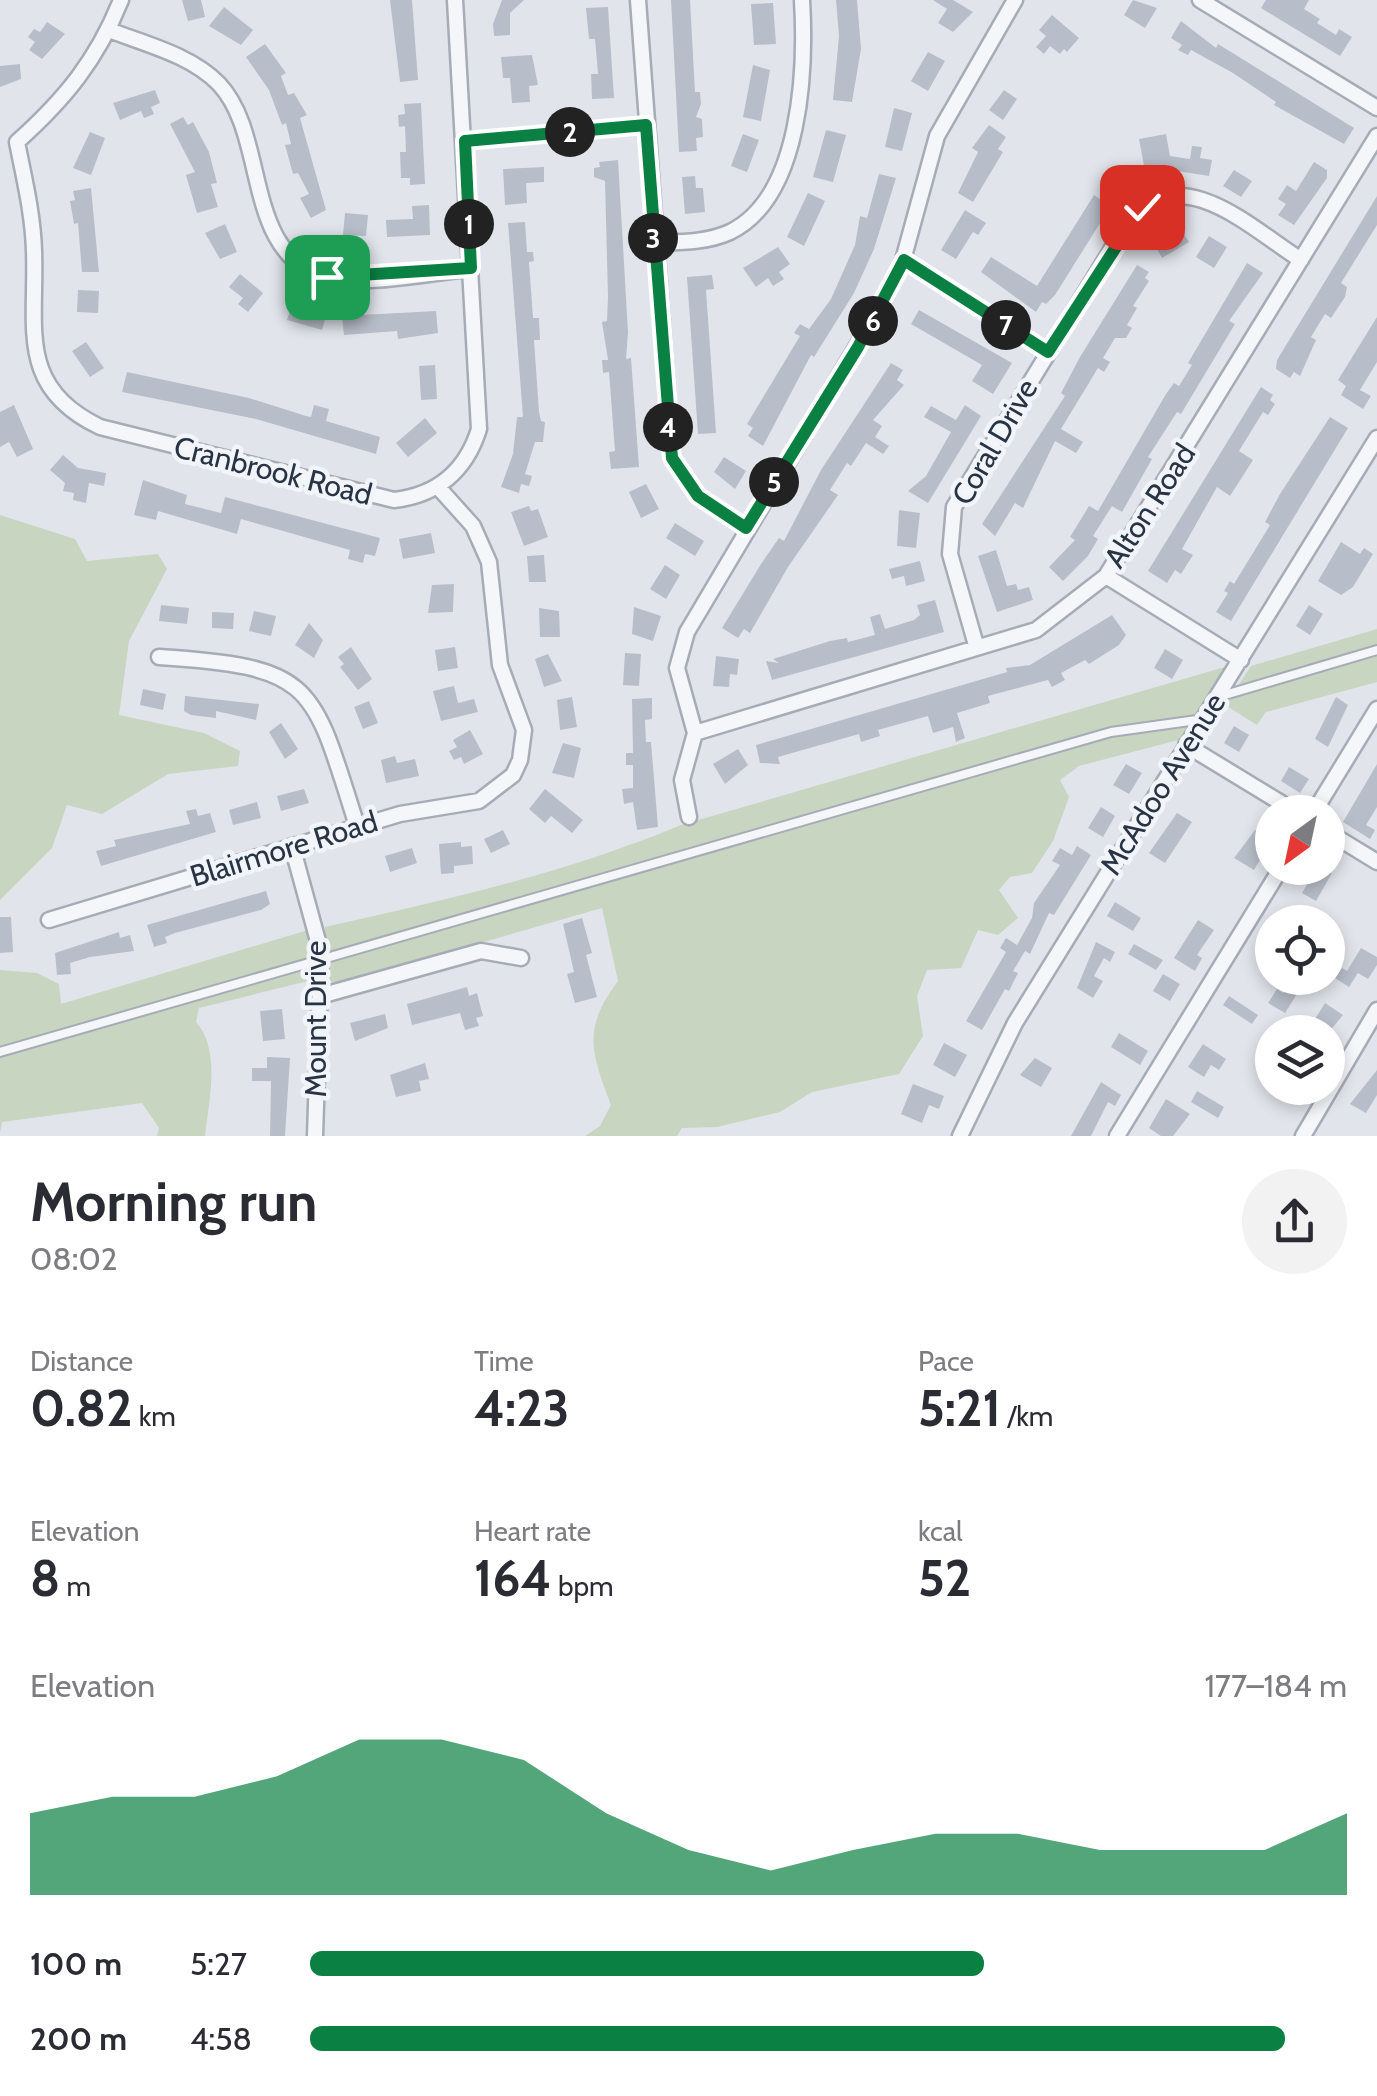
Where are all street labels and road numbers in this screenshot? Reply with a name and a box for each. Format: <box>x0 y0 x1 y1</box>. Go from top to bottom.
street label: Coral Drive <box>944 372 1045 511</box>
street label: Cranbrook Road <box>170 428 376 513</box>
street label: Alton Road <box>1096 437 1203 575</box>
street label: McAdoo Avenue <box>1092 686 1233 881</box>
street label: Blairmore Road <box>186 802 382 895</box>
street label: Mount Drive <box>297 941 334 1097</box>

